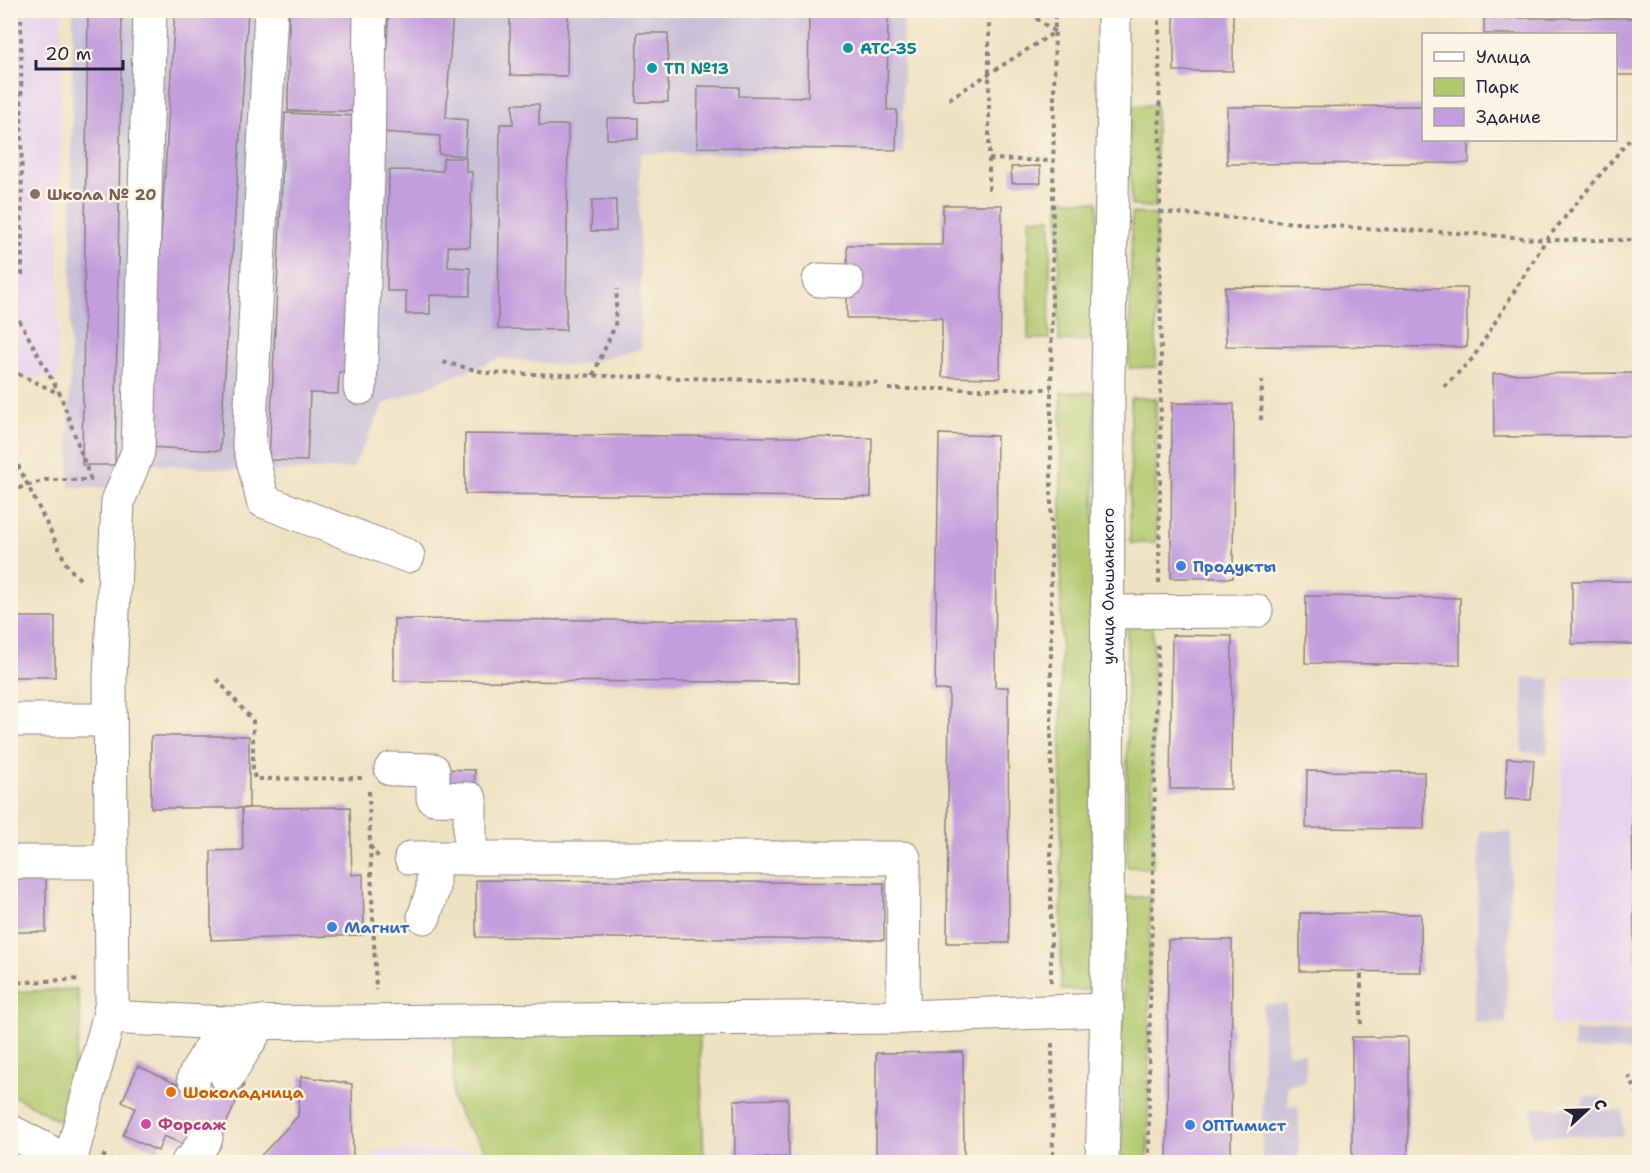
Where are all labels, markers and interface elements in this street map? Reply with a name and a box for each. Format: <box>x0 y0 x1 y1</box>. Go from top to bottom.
scale bar <box>36 33 123 71</box>
legend <box>1422 33 1617 141</box>
place label: АТС-35 <box>860 38 917 59</box>
marker: АТС-35 <box>841 41 855 55</box>
text: 20 m <box>45 42 91 66</box>
text: Улица <box>1476 45 1530 69</box>
place label: ТП №13 <box>664 58 729 79</box>
marker: ТП №13 <box>645 61 659 75</box>
text: Парк <box>1476 75 1519 99</box>
text: Здание <box>1476 105 1541 129</box>
place label: Школа № 20 <box>47 184 157 205</box>
marker: Школа № 20 <box>28 187 42 201</box>
street label: улица Ольшанского <box>1098 508 1119 665</box>
place label: Продукты <box>1193 556 1277 577</box>
marker: Продукты <box>1174 559 1188 573</box>
place label: Магнит <box>344 917 410 938</box>
marker: Магнит <box>325 920 339 934</box>
north arrow <box>1557 1080 1617 1140</box>
place label: Шоколадница <box>183 1082 304 1103</box>
marker: Шоколадница <box>164 1085 178 1099</box>
text: С <box>1589 1096 1612 1113</box>
place label: Форсаж <box>158 1114 226 1135</box>
place label: ОПТимист <box>1202 1115 1286 1136</box>
marker: Форсаж <box>139 1117 153 1131</box>
marker: ОПТимист <box>1183 1118 1197 1132</box>

